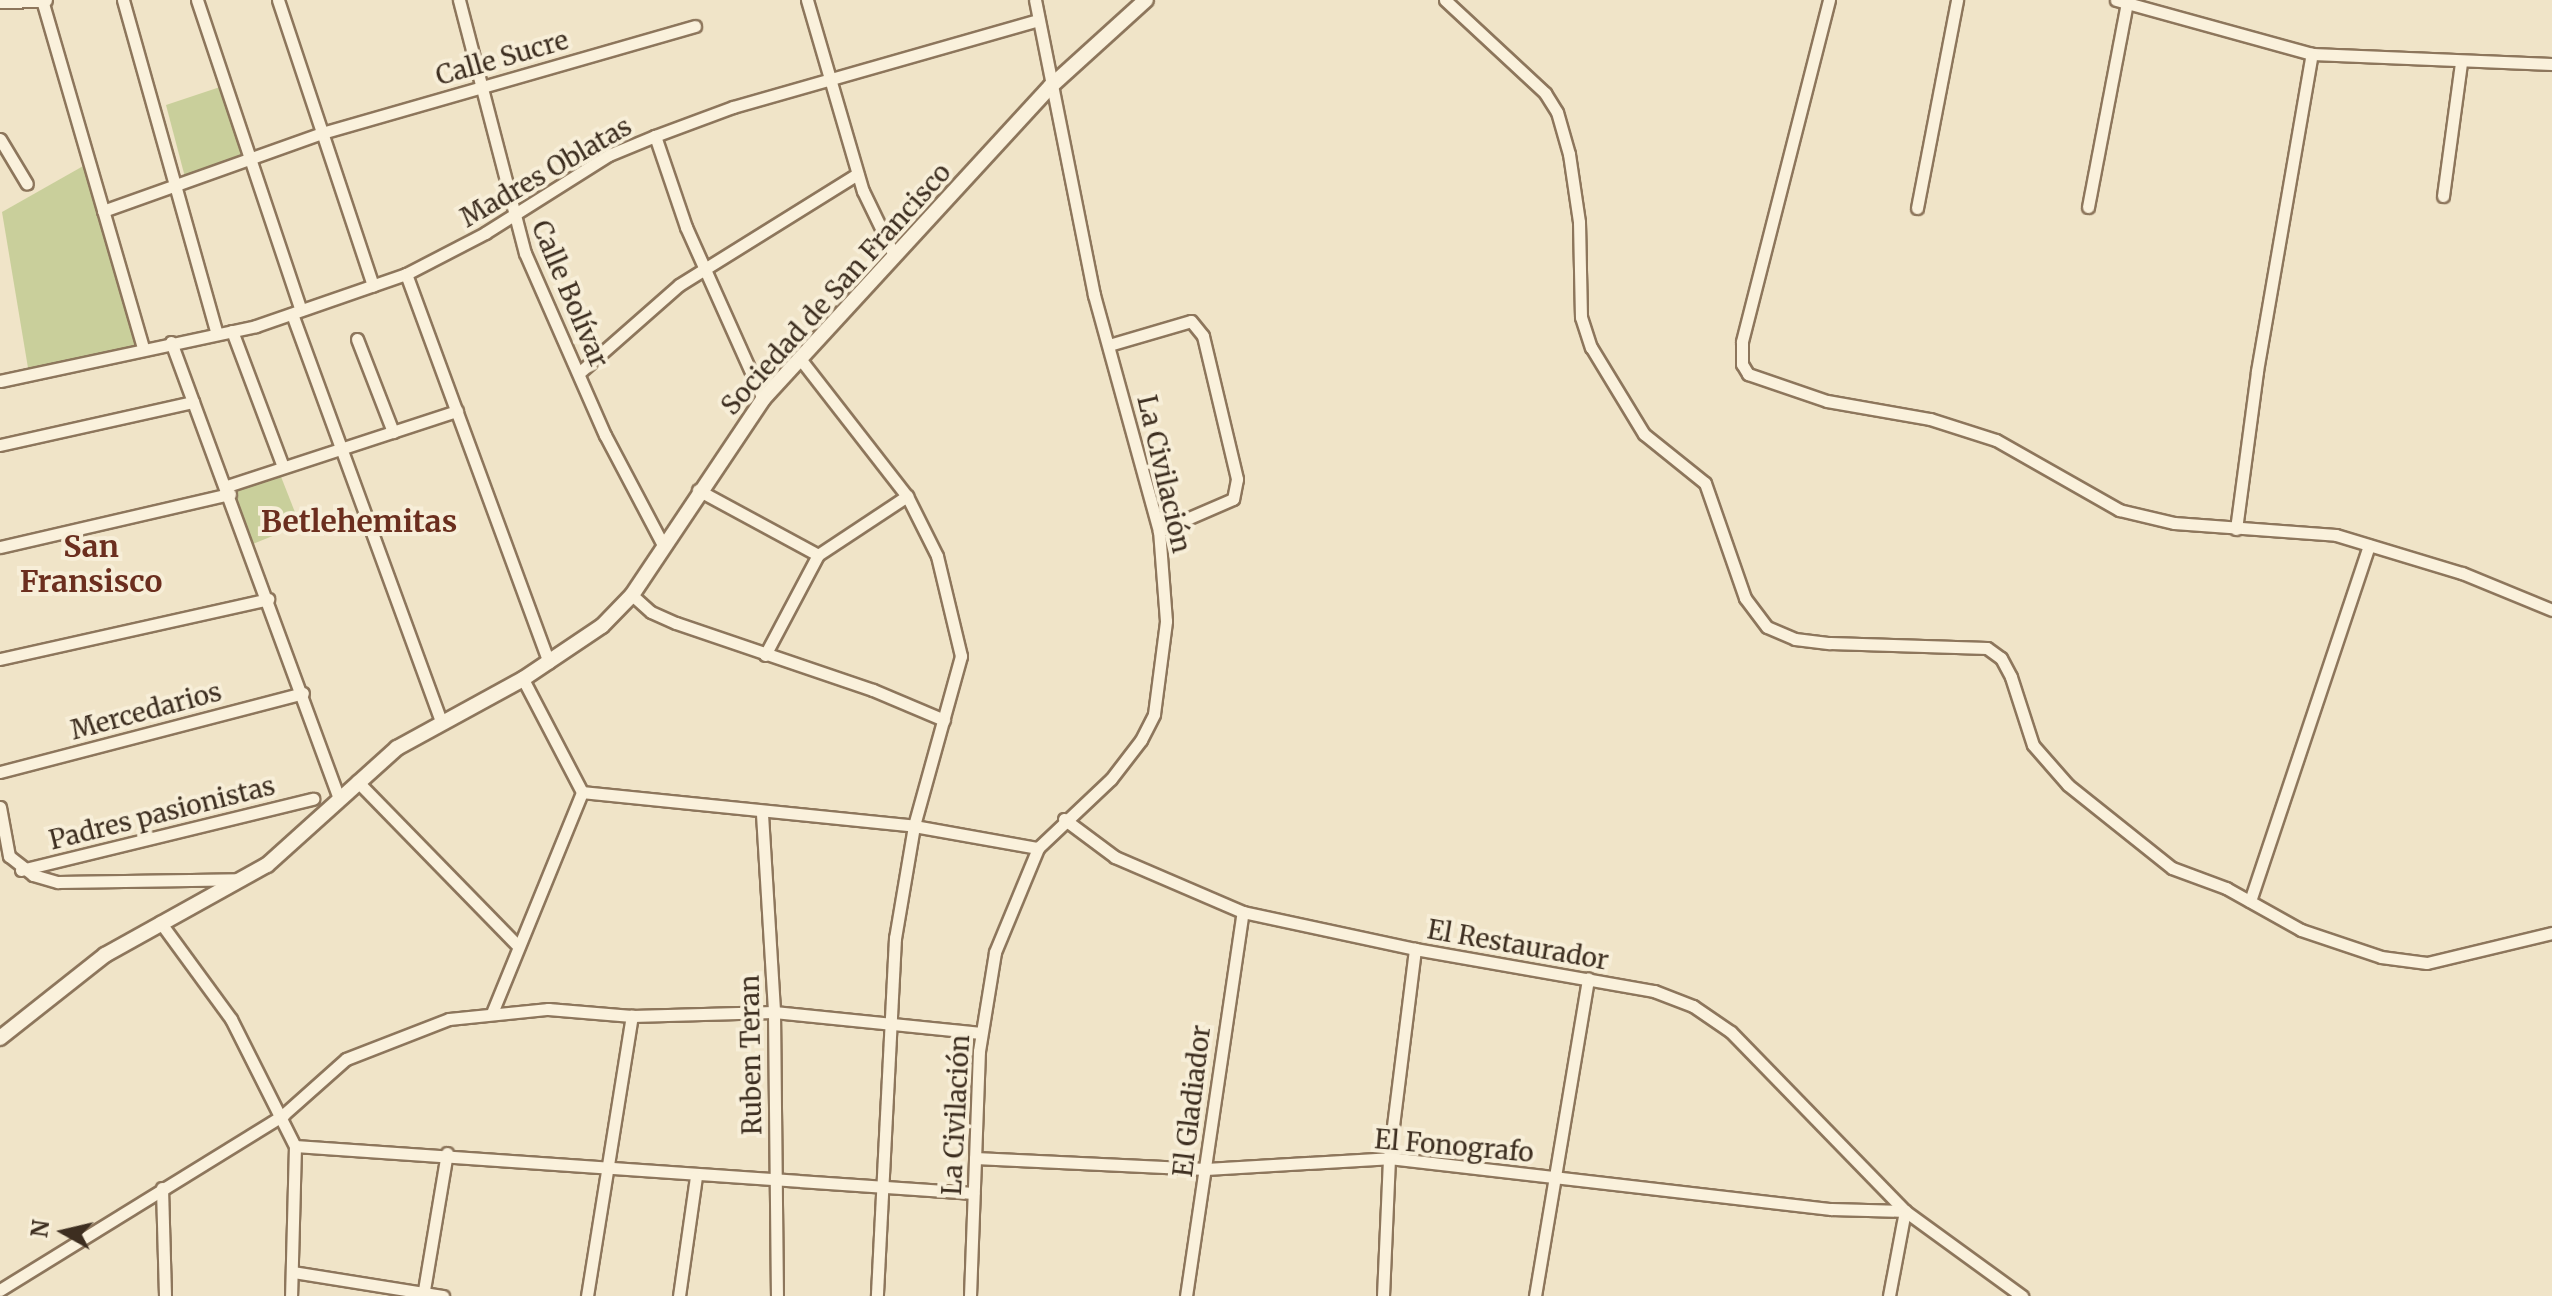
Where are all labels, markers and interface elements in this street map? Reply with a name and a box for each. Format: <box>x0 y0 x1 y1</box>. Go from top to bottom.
street label: Calle Sucre <box>432 24 572 92</box>
street label: Madres Oblatas <box>455 110 637 234</box>
street label: Sociedad de San Francisco <box>715 157 957 421</box>
street label: Calle Bolívar <box>525 216 615 372</box>
street label: La Civilación <box>1131 392 1197 556</box>
district label: Betlehemitas <box>261 503 457 539</box>
district label: San Fransisco <box>20 528 162 598</box>
street label: Mercedarios <box>67 676 225 746</box>
street label: Padres pasionistas <box>46 770 278 856</box>
street label: El Restaurador <box>1425 914 1611 976</box>
street label: Ruben Teran <box>734 975 768 1135</box>
street label: El Gladiador <box>1167 1023 1217 1179</box>
street label: La Civilación <box>936 1034 976 1196</box>
street label: El Fonografo <box>1373 1124 1535 1168</box>
north arrow <box>24 1192 104 1272</box>
text: N <box>25 1218 55 1239</box>

